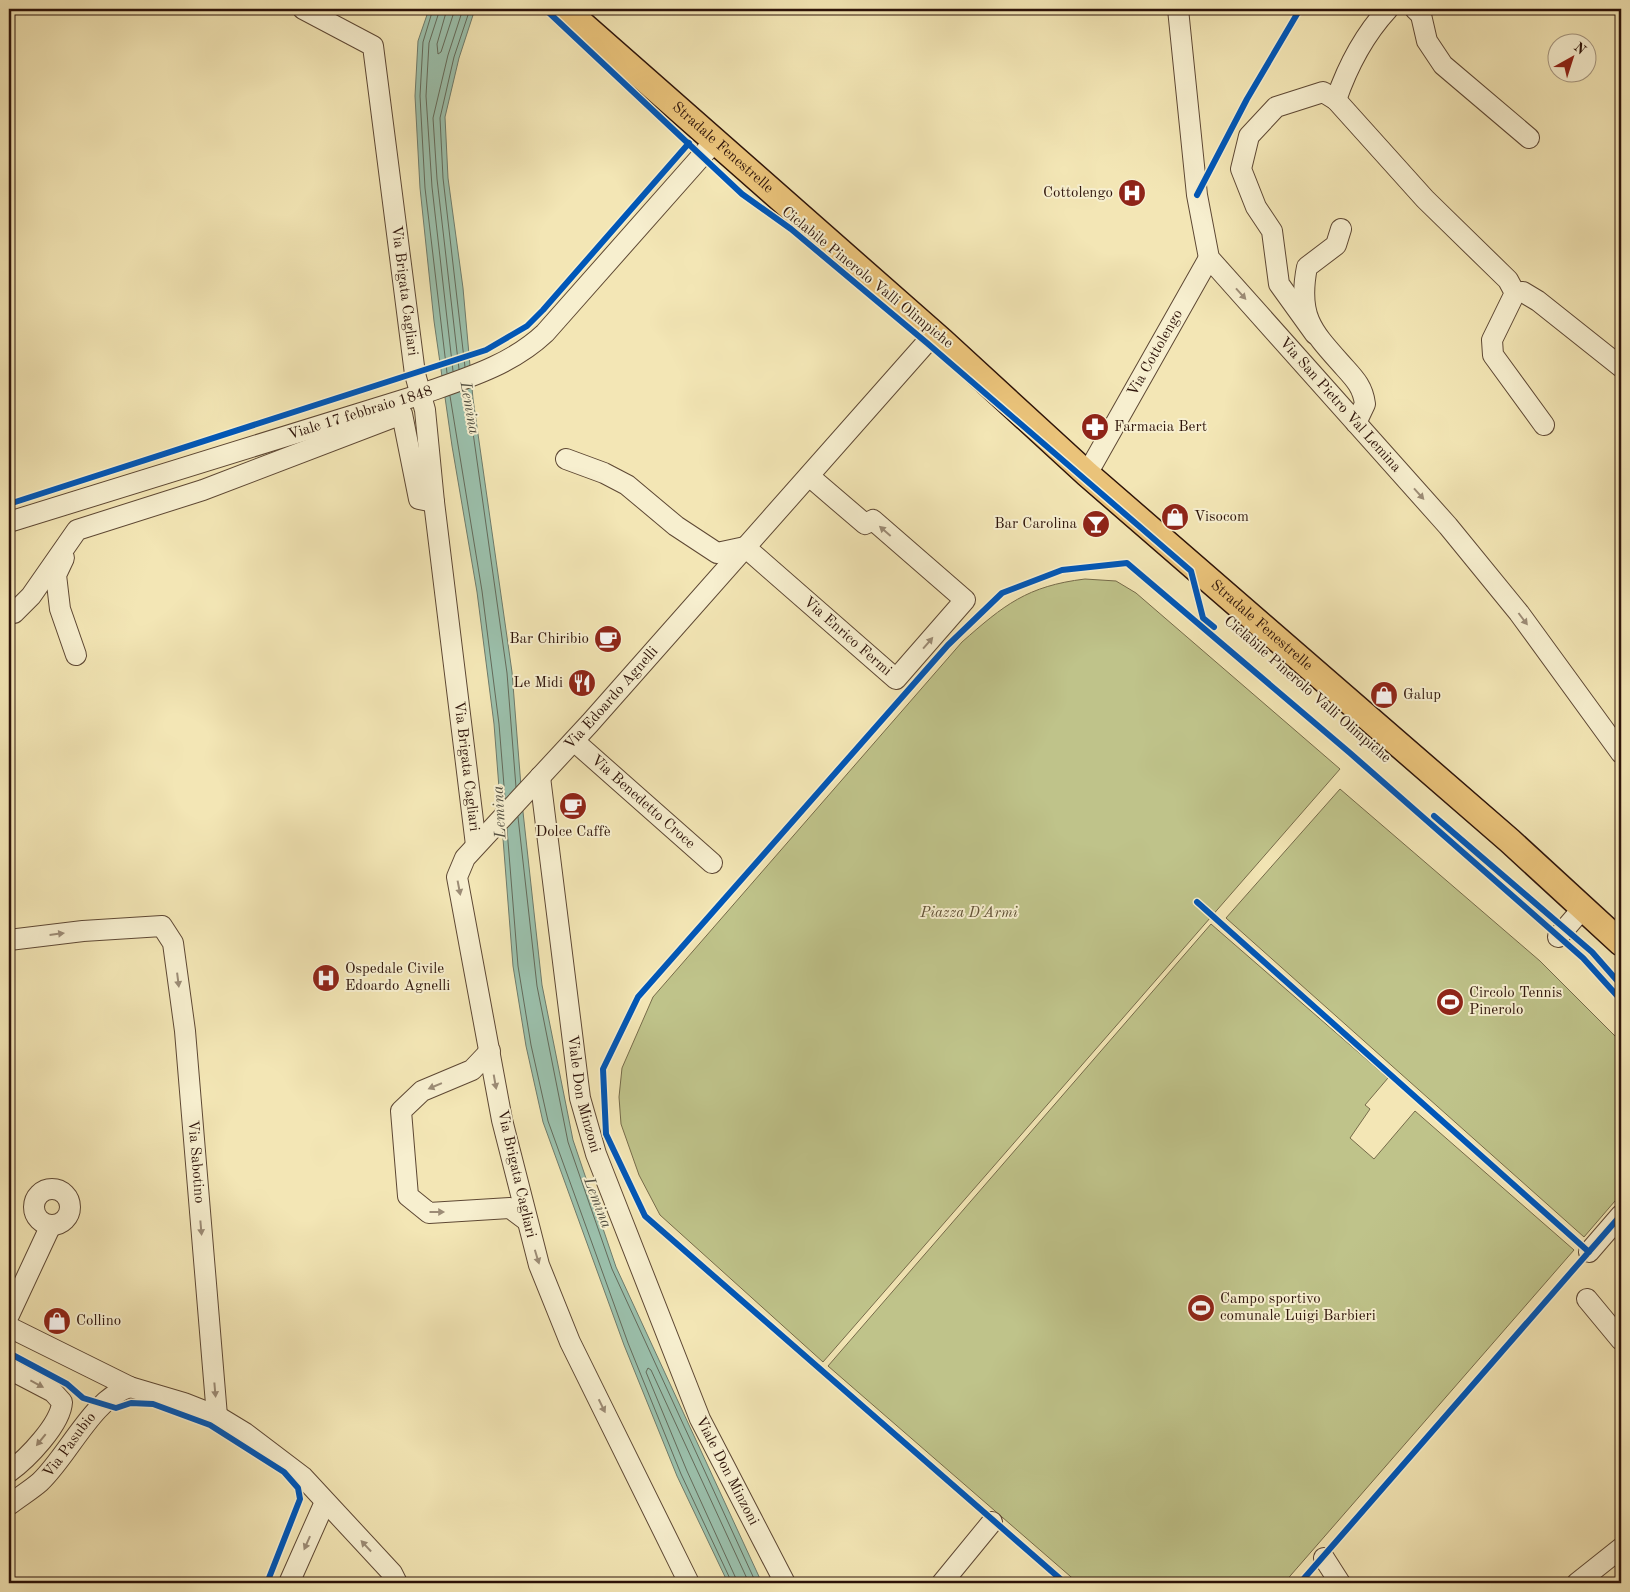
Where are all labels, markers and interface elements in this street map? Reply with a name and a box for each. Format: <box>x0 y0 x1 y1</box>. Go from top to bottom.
north arrow <box>1548 32 1598 82</box>
text: N <box>1571 40 1588 58</box>
street label: Stradale Fenestrelle <box>669 99 776 196</box>
hospital icon: Cottolengo <box>1117 178 1147 208</box>
place label: Cottolengo <box>1043 186 1113 201</box>
street label: Ciclabile Pinerolo Valli Olimpiche <box>779 204 956 352</box>
street label: Via Brigata Cagliari <box>389 225 420 357</box>
one-way arrow <box>1235 288 1247 300</box>
street label: Via Cottolengo <box>1125 307 1186 399</box>
street label: Via San Pietro Val Lemina <box>1276 335 1404 475</box>
water label: Lemina <box>456 379 482 436</box>
street label: Viale 17 febbraio 1848 <box>286 383 435 443</box>
pharmacy icon: Farmacia Bert <box>1080 412 1110 442</box>
place label: Farmacia Bert <box>1114 420 1207 435</box>
one-way arrow <box>1413 487 1425 499</box>
shop icon: Visocom <box>1160 502 1190 532</box>
bar icon: Bar Carolina <box>1081 509 1111 539</box>
place label: Visocom <box>1194 510 1249 525</box>
place label: Bar Carolina <box>994 517 1078 532</box>
one-way arrow <box>880 525 892 537</box>
street label: Stradale Fenestrelle <box>1208 577 1315 673</box>
street label: Via Enrico Fermi <box>800 594 894 679</box>
one-way arrow <box>1518 612 1528 626</box>
street label: Ciclabile Pinerolo Valli Olimpiche <box>1221 614 1393 766</box>
cafe icon: Bar Chiribio <box>593 624 623 654</box>
place label: Bar Chiribio <box>509 632 589 647</box>
one-way arrow <box>922 637 934 649</box>
street label: Via Edoardo Agnelli <box>562 644 661 752</box>
restaurant icon: Le Midi <box>567 668 597 698</box>
place label: Le Midi <box>513 676 563 691</box>
shop icon: Galup <box>1369 680 1399 710</box>
place label: Galup <box>1403 688 1441 703</box>
street label: Via Brigata Cagliari <box>451 700 482 832</box>
street label: Via Benedetto Croce <box>588 752 698 852</box>
water label: Lemina <box>491 784 509 840</box>
cafe icon: Dolce Caffè <box>558 791 588 821</box>
place label: Dolce Caffè <box>535 825 611 840</box>
one-way arrow <box>456 880 464 896</box>
park label: Piazza D'Armi <box>919 906 1018 921</box>
one-way arrow <box>49 930 65 938</box>
place label: Ospedale Civile Edoardo Agnelli <box>345 962 450 994</box>
hospital icon: Ospedale Civile Edoardo Agnelli <box>311 963 341 993</box>
one-way arrow <box>174 972 182 988</box>
place label: Circolo Tennis Pinerolo <box>1469 986 1562 1018</box>
sports icon: Circolo Tennis Pinerolo <box>1435 987 1465 1017</box>
street label: Viale Don Minzoni <box>565 1034 603 1154</box>
one-way arrow <box>492 1075 500 1091</box>
one-way arrow <box>427 1082 442 1090</box>
street label: Via Brigata Cagliari <box>494 1109 538 1239</box>
street label: Via Sabotino <box>185 1120 207 1204</box>
water label: Lemina <box>580 1174 614 1231</box>
one-way arrow <box>429 1208 445 1216</box>
one-way arrow <box>197 1221 205 1237</box>
one-way arrow <box>533 1250 541 1265</box>
place label: Campo sportivo comunale Luigi Barbieri <box>1220 1292 1376 1324</box>
sports icon: Campo sportivo comunale Luigi Barbieri <box>1186 1293 1216 1323</box>
shop icon: Collino <box>42 1306 72 1336</box>
place label: Collino <box>76 1314 121 1329</box>
one-way arrow <box>29 1380 44 1388</box>
one-way arrow <box>211 1383 219 1399</box>
one-way arrow <box>598 1399 606 1413</box>
street label: Via Pasubio <box>40 1410 99 1481</box>
street label: Viale Don Minzoni <box>693 1414 761 1528</box>
one-way arrow <box>35 1433 46 1446</box>
one-way arrow <box>302 1536 310 1550</box>
one-way arrow <box>360 1540 372 1552</box>

